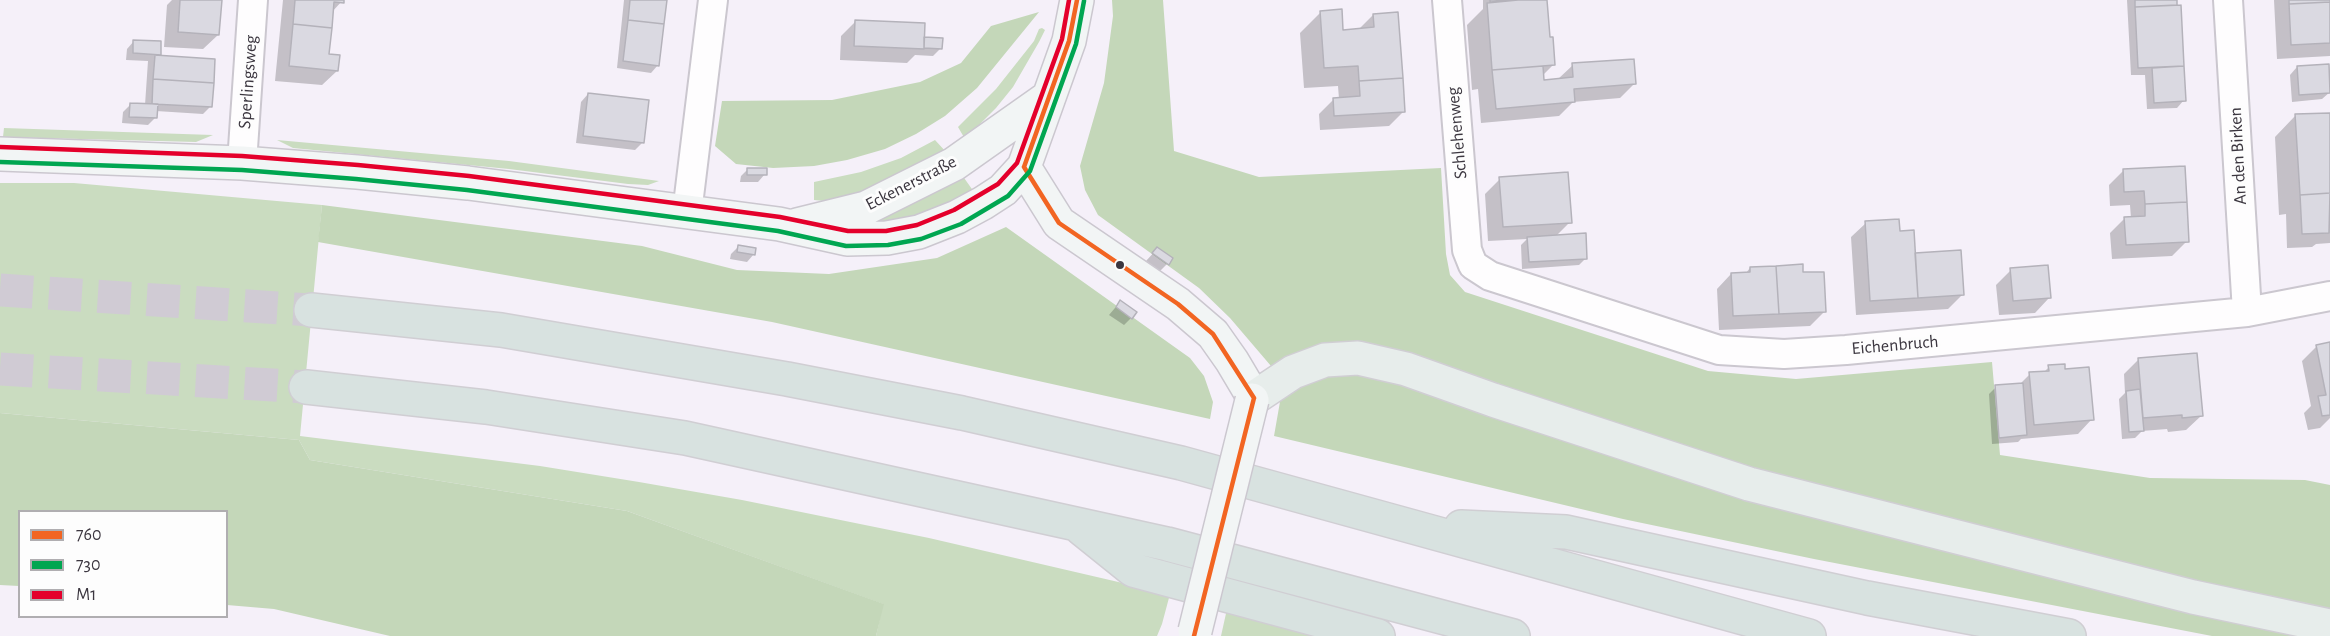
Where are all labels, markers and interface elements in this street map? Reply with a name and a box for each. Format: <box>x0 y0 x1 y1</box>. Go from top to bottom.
street label: Sperlingsweg <box>234 34 262 130</box>
street label: Schlehenweg <box>1442 86 1472 180</box>
street label: An den Birken <box>2225 107 2251 205</box>
street label: Eckenerstraße <box>862 151 960 215</box>
unlabelled marker <box>1114 259 1126 271</box>
street label: Eichenbruch <box>1851 330 1939 360</box>
legend <box>18 510 228 618</box>
text: 760 <box>76 526 101 544</box>
text: 730 <box>76 556 100 574</box>
text: M1 <box>76 586 96 604</box>

